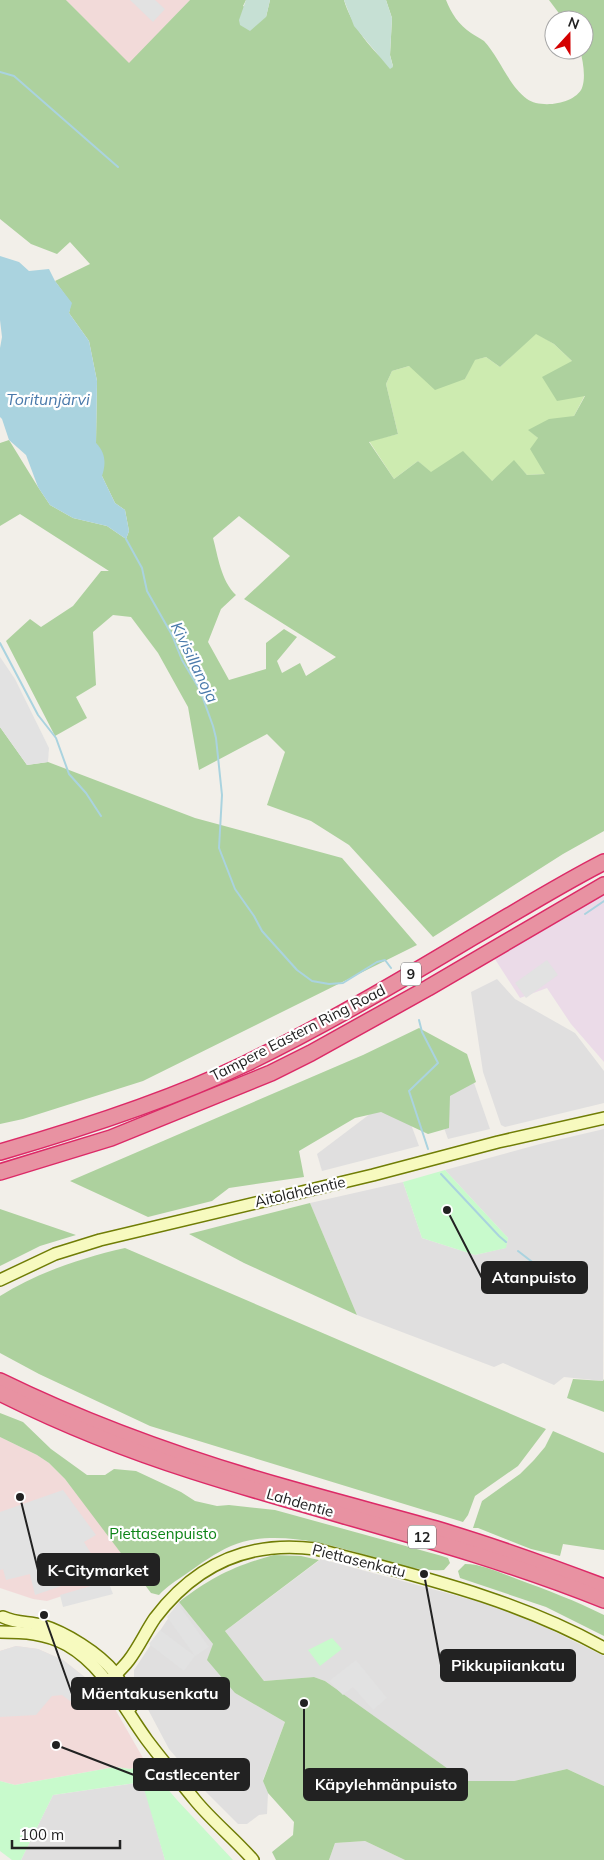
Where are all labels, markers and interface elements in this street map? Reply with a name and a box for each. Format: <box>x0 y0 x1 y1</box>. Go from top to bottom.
north arrow <box>544 10 594 60</box>
text: N <box>565 13 582 33</box>
water label: Toritunjärvi <box>6 389 90 409</box>
water label: Kivisillanoja <box>167 618 223 706</box>
road number: 9 <box>401 962 421 986</box>
street label: Tampere Eastern Ring Road <box>207 980 388 1085</box>
street label: Aitolahdentie <box>253 1172 347 1211</box>
callout: Atanpuisto <box>482 1262 587 1293</box>
text: Atanpuisto <box>492 1267 576 1287</box>
street label: Lahdentie <box>264 1484 336 1521</box>
park label: Piettasenpuisto <box>109 1524 217 1543</box>
road number: 12 <box>408 1525 436 1548</box>
street label: Piettasenkatu <box>310 1540 408 1581</box>
callout: K-Citymarket <box>38 1554 159 1585</box>
text: K-Citymarket <box>47 1560 149 1580</box>
callout: Pikkupiiankatu <box>441 1650 575 1681</box>
text: Pikkupiiankatu <box>451 1655 565 1675</box>
callout: Mäentakusenkatu <box>72 1678 229 1709</box>
text: Mäentakusenkatu <box>81 1683 219 1703</box>
callout: Castlecenter <box>134 1759 249 1790</box>
text: Castlecenter <box>145 1764 240 1784</box>
callout: Käpylehmänpuisto <box>304 1769 467 1800</box>
text: Käpylehmänpuisto <box>315 1774 457 1794</box>
scale bar <box>12 1818 120 1850</box>
text: 100 m <box>20 1825 64 1844</box>

